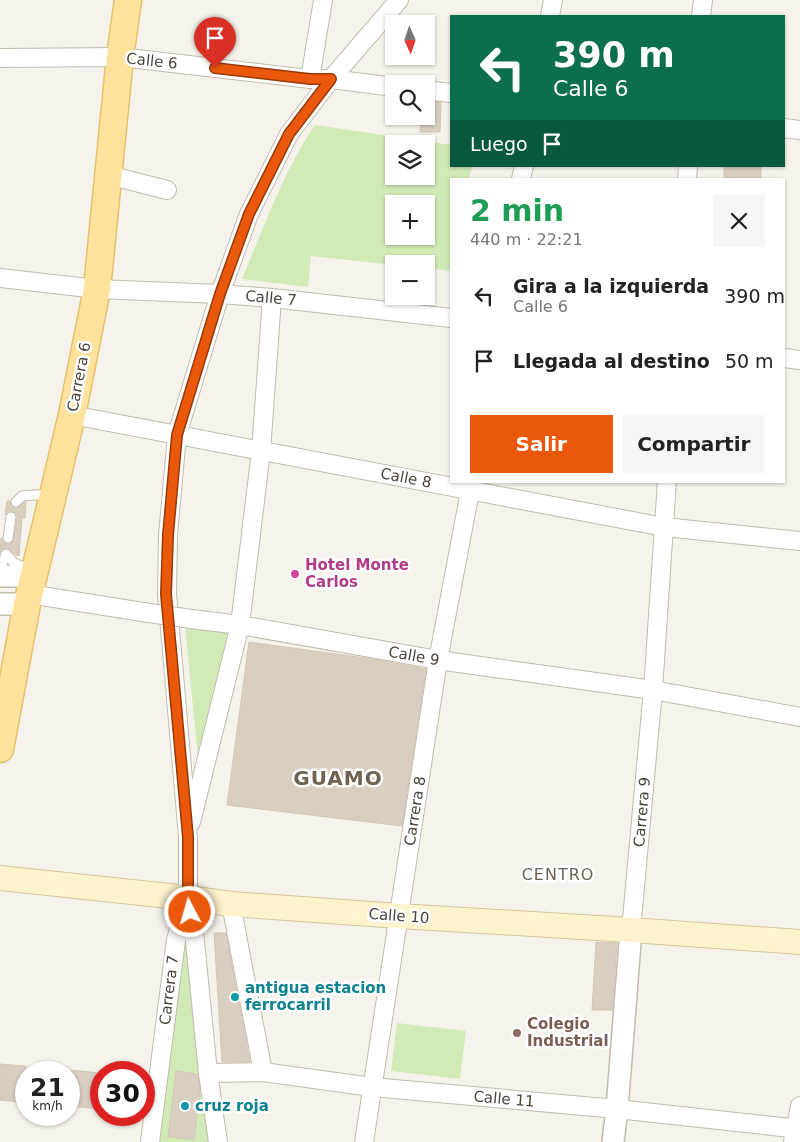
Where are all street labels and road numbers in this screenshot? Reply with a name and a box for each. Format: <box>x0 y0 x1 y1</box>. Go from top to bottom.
street label: Calle 6 <box>125 49 179 73</box>
street label: Calle 7 <box>245 287 297 309</box>
street label: Carrera 6 <box>63 341 95 413</box>
street label: Calle 8 <box>379 464 433 492</box>
street label: Calle 9 <box>387 643 441 669</box>
street label: Carrera 8 <box>401 775 429 847</box>
street label: Carrera 9 <box>630 776 654 848</box>
street label: Calle 10 <box>368 905 430 927</box>
street label: Carrera 7 <box>156 954 182 1026</box>
street label: Calle 11 <box>473 1087 535 1111</box>

